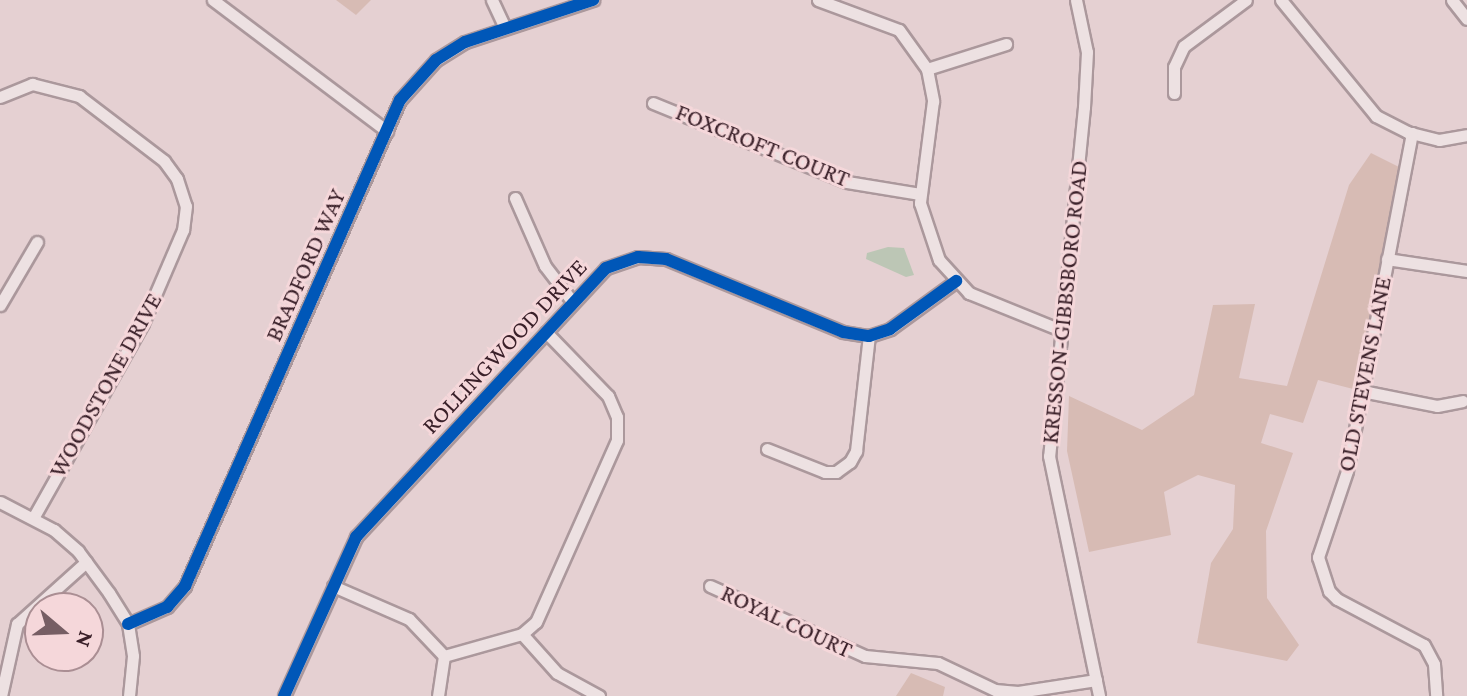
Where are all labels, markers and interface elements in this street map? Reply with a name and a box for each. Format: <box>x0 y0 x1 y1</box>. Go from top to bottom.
street label: FOXCROFT COURT <box>672 97 854 193</box>
street label: KRESSON-GIBBSBORO ROAD <box>1035 159 1093 445</box>
street label: BRADFORD WAY <box>259 184 351 346</box>
street label: ROLLINGWOOD DRIVE <box>415 252 593 440</box>
street label: OLD STEVENS LANE <box>1331 274 1397 474</box>
street label: WOODSTONE DRIVE <box>42 288 168 482</box>
street label: ROYAL COURT <box>717 578 857 664</box>
north arrow <box>24 592 104 672</box>
text: N <box>71 628 100 650</box>

